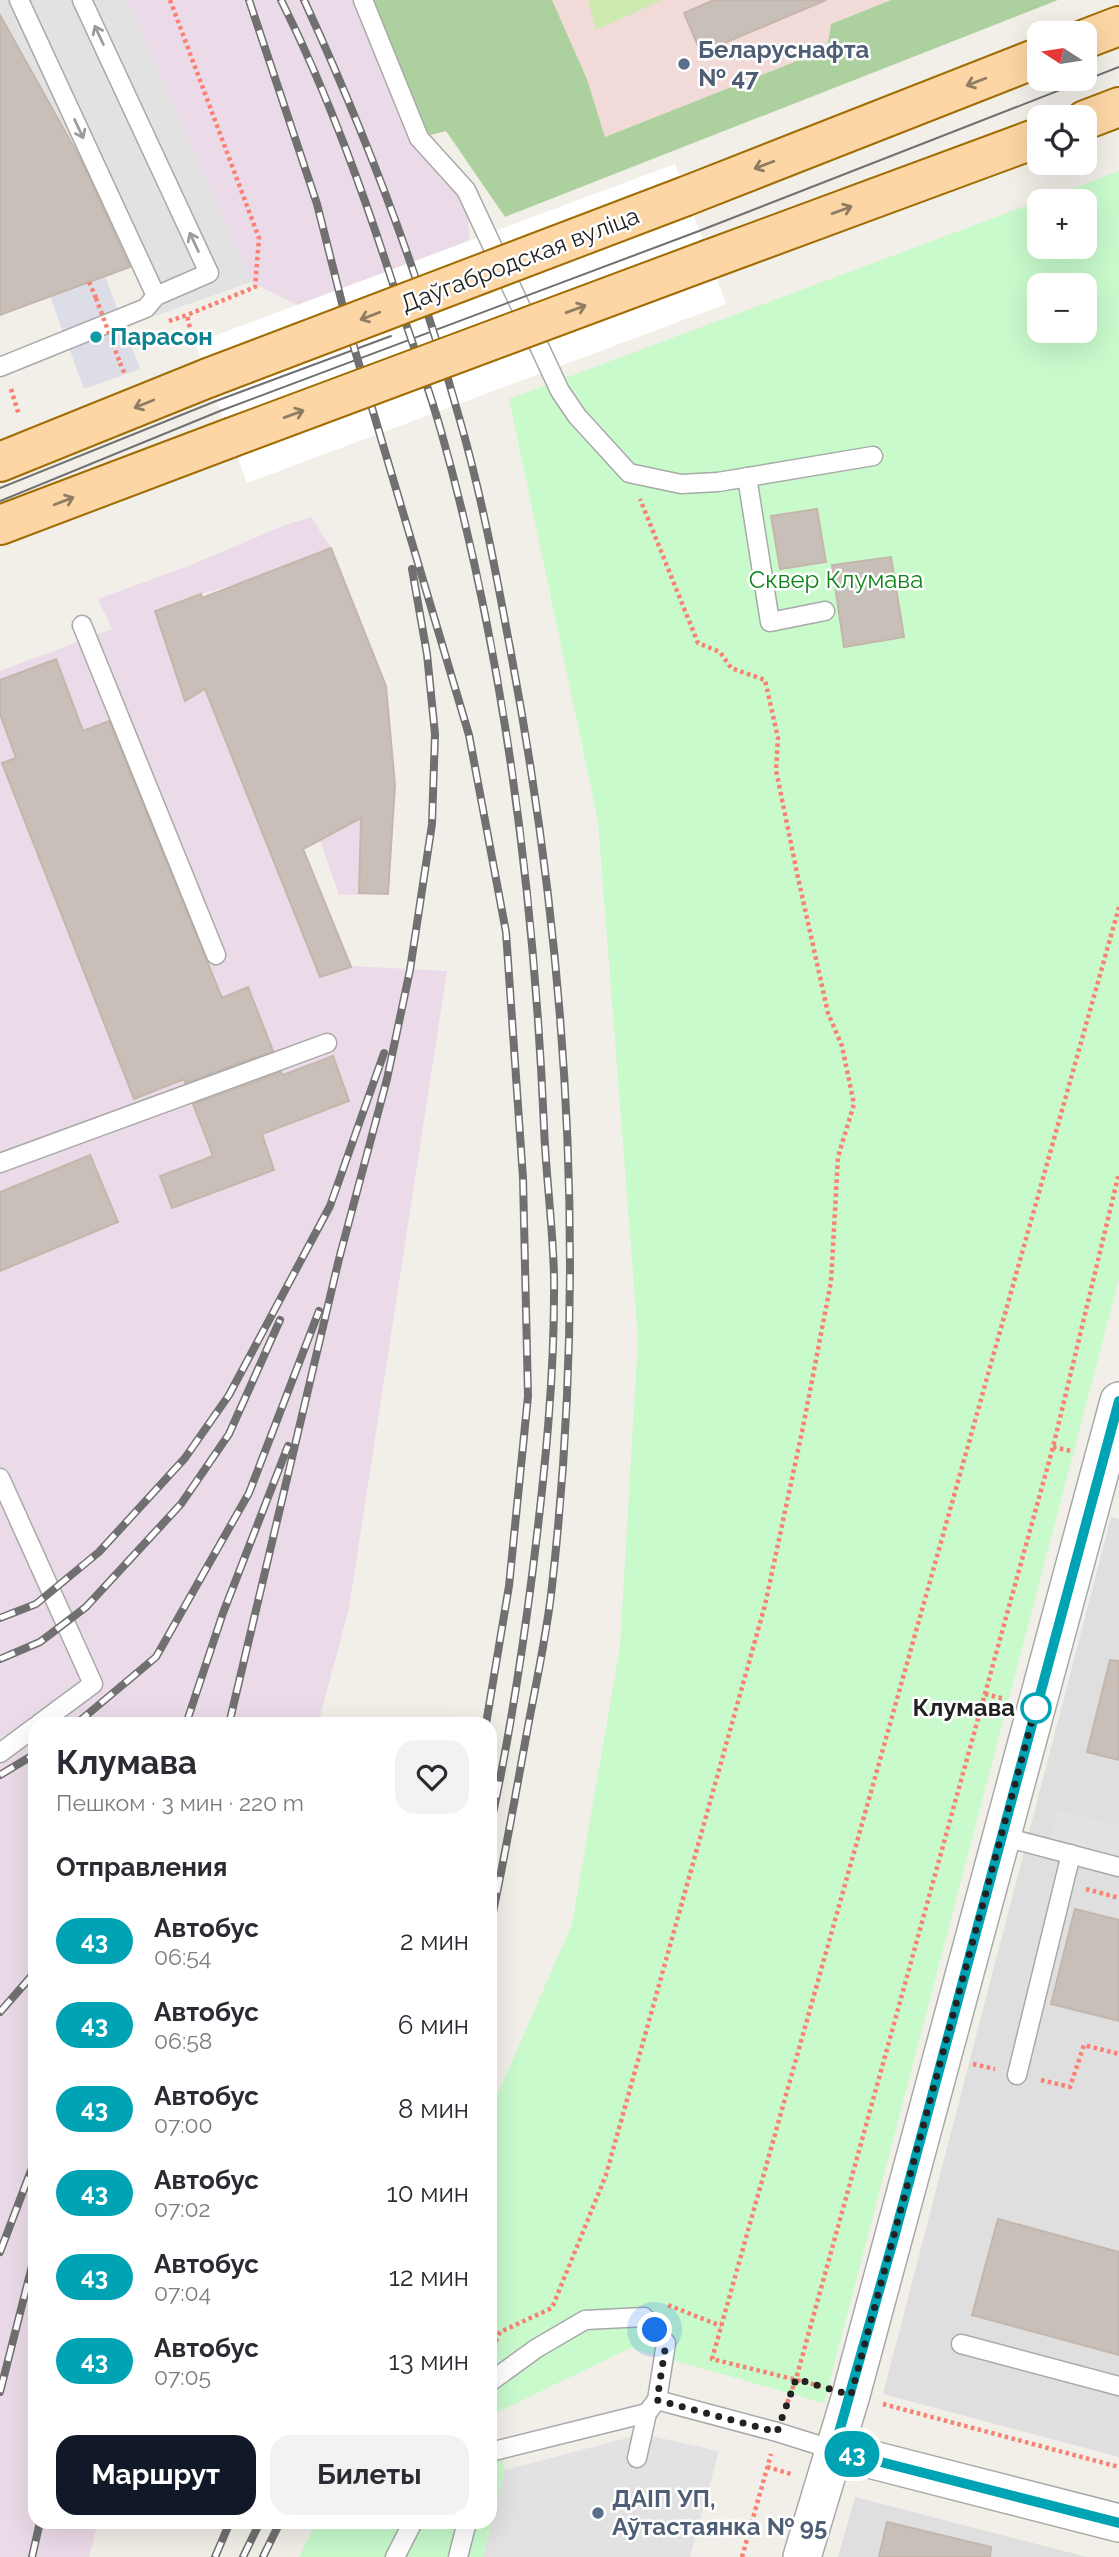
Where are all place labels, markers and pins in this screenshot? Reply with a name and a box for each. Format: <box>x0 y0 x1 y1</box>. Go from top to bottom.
place label: Беларуснафта № 47 <box>698 35 870 92</box>
marker: Беларуснафта № 47 <box>676 56 692 72</box>
place label: Парасон <box>110 322 213 351</box>
marker: Парасон <box>88 329 104 345</box>
place label: Клумава <box>912 1693 1015 1722</box>
marker: Клумава <box>1021 1693 1051 1723</box>
place label: ДАІП УП, Аўтастаянка № 95 <box>612 2484 827 2541</box>
marker: ДАІП УП, Аўтастаянка № 95 <box>590 2505 606 2521</box>

